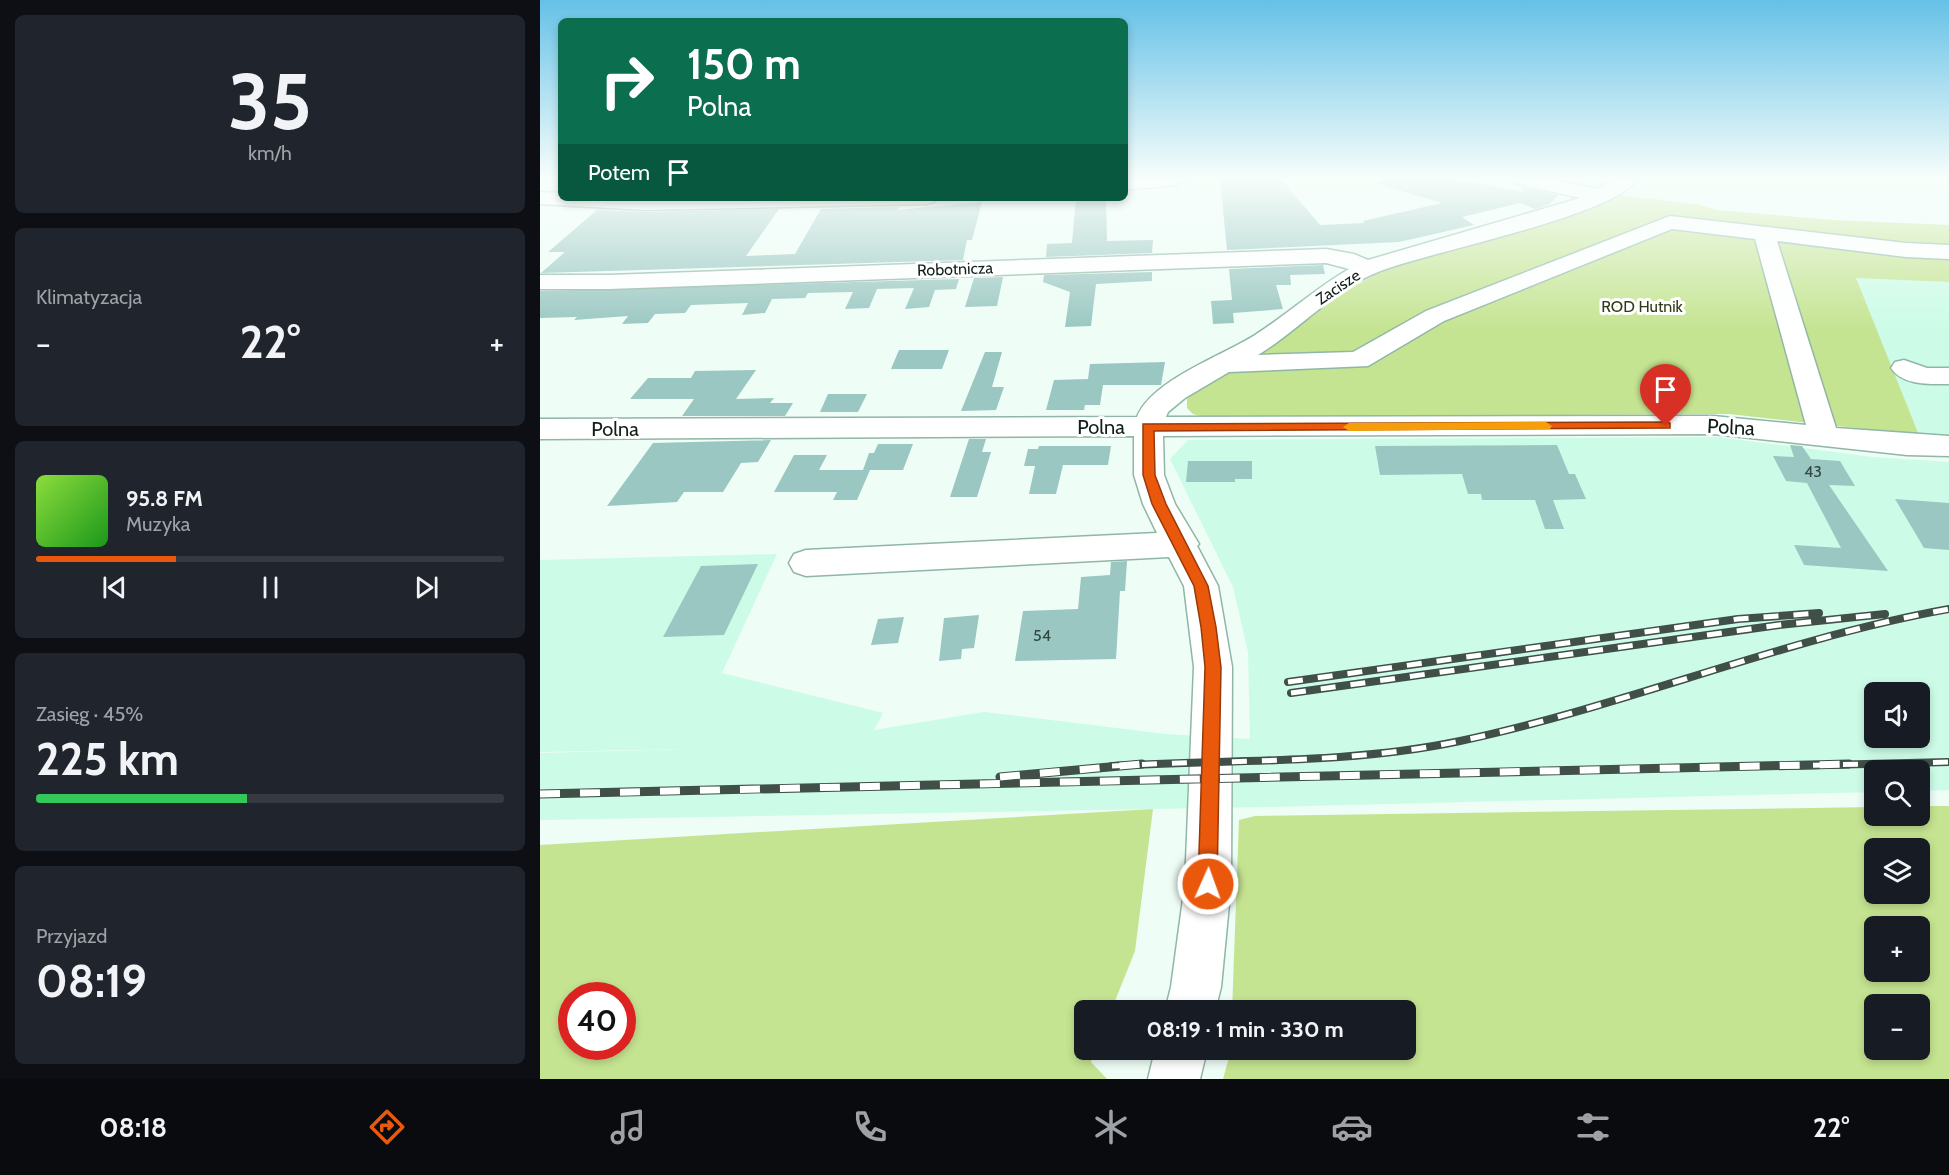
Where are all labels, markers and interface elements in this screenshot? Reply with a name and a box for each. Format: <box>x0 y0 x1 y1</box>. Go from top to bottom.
text: 150 m <box>687 38 801 90</box>
icon: right <box>588 42 666 120</box>
text: 35 <box>228 54 312 149</box>
text: Polna <box>687 90 751 123</box>
text: km/h <box>248 141 292 165</box>
icon: arrive <box>662 156 695 189</box>
text: Potem <box>588 159 650 186</box>
street label: Robotnicza <box>917 258 994 280</box>
street label: Zacisze <box>1312 265 1364 309</box>
text: Klimatyzacja <box>36 285 142 309</box>
park label: ROD Hutnik <box>1601 297 1684 316</box>
text: 22° <box>240 315 300 369</box>
text: − <box>36 323 51 363</box>
text: + <box>489 323 504 363</box>
pin <box>1640 364 1691 426</box>
icon: arrive <box>1649 373 1682 406</box>
street label: Polna <box>1707 414 1756 440</box>
street label: Polna <box>1077 415 1125 439</box>
street label: Polna <box>591 417 639 441</box>
house number: 43 <box>1804 462 1822 481</box>
text: 95.8 FM <box>126 485 203 512</box>
text: Muzyka <box>126 512 190 536</box>
icon: previous <box>98 571 131 604</box>
icon: pause <box>254 571 287 604</box>
icon: next <box>410 571 443 604</box>
house number: 54 <box>1033 626 1051 645</box>
map controls <box>1864 682 1930 1060</box>
button: sound <box>1864 682 1930 748</box>
text: Zasięg · 45% <box>36 702 143 726</box>
text: 225 km <box>36 732 179 786</box>
button: search <box>1864 760 1930 826</box>
button: layers <box>1864 838 1930 904</box>
position arrow <box>1176 852 1240 916</box>
button: + <box>1864 916 1930 982</box>
text: Przyjazd <box>36 924 107 948</box>
text: 08:19 <box>36 954 147 1008</box>
speed limit sign: 40 <box>558 982 636 1060</box>
button: − <box>1864 994 1930 1060</box>
text: 08:19 · 1 min · 330 m <box>1146 1016 1344 1043</box>
icon: directions <box>366 1106 408 1148</box>
icon: music <box>607 1106 649 1148</box>
icon: phone <box>849 1106 891 1148</box>
icon: climate <box>1090 1106 1132 1148</box>
icon: car <box>1331 1106 1373 1148</box>
icon: filters <box>1572 1106 1614 1148</box>
text: 08:18 <box>100 1111 167 1144</box>
text: 22° <box>1813 1111 1849 1144</box>

